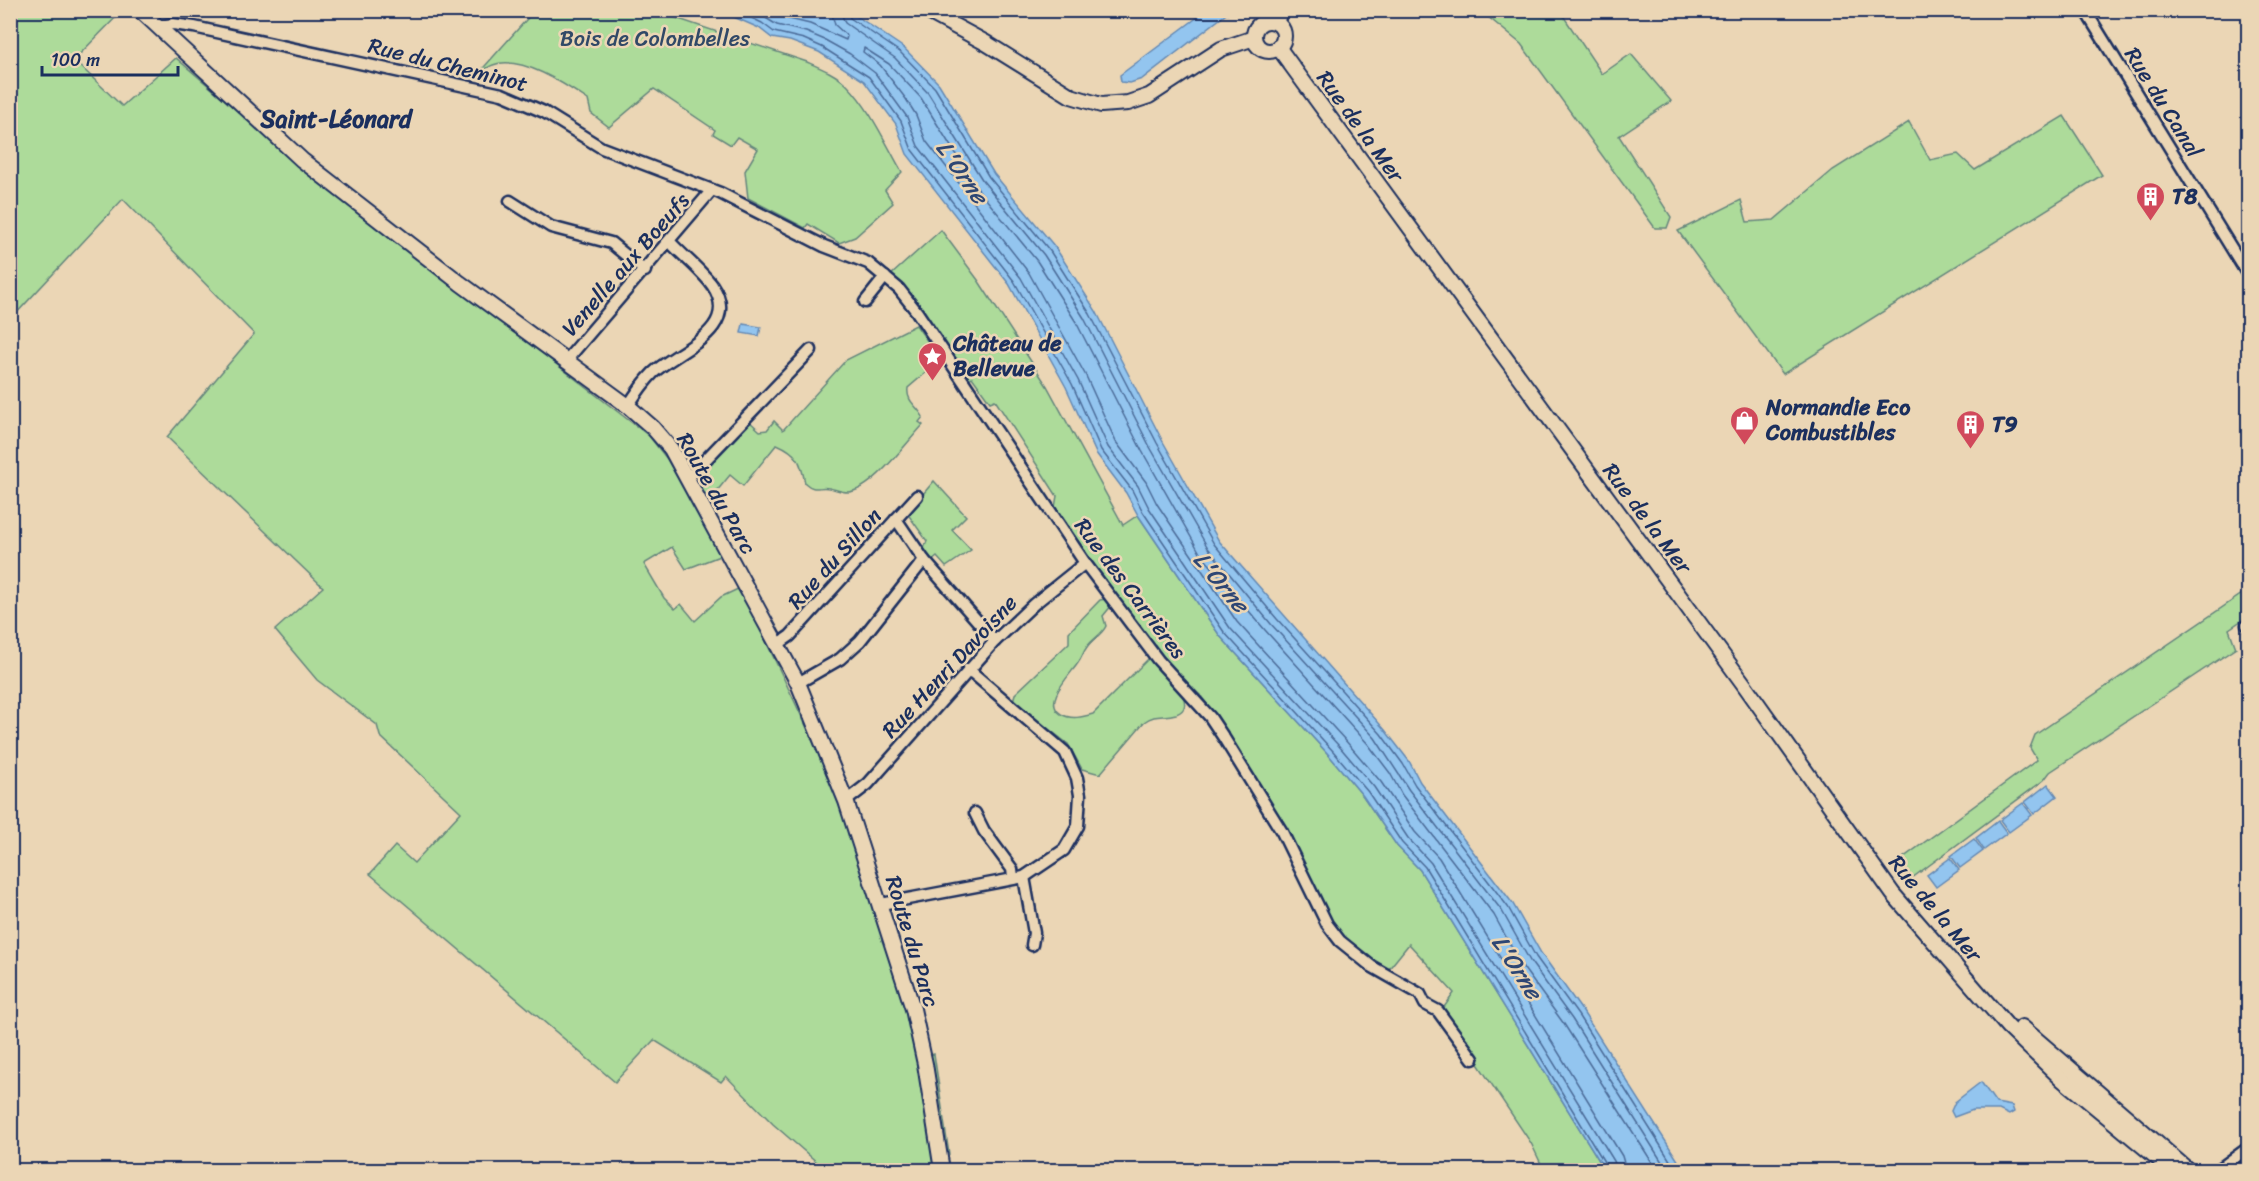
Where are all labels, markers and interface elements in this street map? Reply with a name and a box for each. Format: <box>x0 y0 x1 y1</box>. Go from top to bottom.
park label: Bois de Colombelles <box>560 19 751 58</box>
street label: Rue du Cheminot <box>364 26 532 103</box>
scale bar <box>42 39 178 77</box>
street label: Rue du Canal <box>2114 39 2214 166</box>
text: 100 m <box>51 44 100 76</box>
street label: Rue de la Mer <box>1306 62 1416 192</box>
district label: Saint-Léonard <box>259 98 414 140</box>
water label: L'Orne <box>925 131 1001 215</box>
place label: T8 <box>2172 177 2198 216</box>
building icon: T8 <box>2135 180 2167 222</box>
street label: Venelle aux Boeufs <box>551 183 699 345</box>
place label: Château de Bellevue <box>952 324 1062 388</box>
place icon: Château de Bellevue <box>916 340 948 382</box>
place label: Normandie Eco Combustibles <box>1765 388 1911 452</box>
shop icon: Normandie Eco Combustibles <box>1729 404 1761 446</box>
place label: T9 <box>1992 405 2018 444</box>
building icon: T9 <box>1955 408 1987 450</box>
street label: Route du Parc <box>666 425 767 562</box>
street label: Rue de la Mer <box>1592 454 1703 583</box>
street label: Rue du Sillon <box>777 498 891 618</box>
street label: Rue des Carrières <box>1064 509 1197 668</box>
water label: L'Orne <box>1182 541 1262 625</box>
street label: Rue Henri Davoisne <box>872 585 1027 748</box>
street label: Rue de la Mer <box>1878 845 1993 972</box>
street label: Route du Parc <box>874 871 951 1012</box>
water label: L'Orne <box>1480 926 1555 1010</box>

